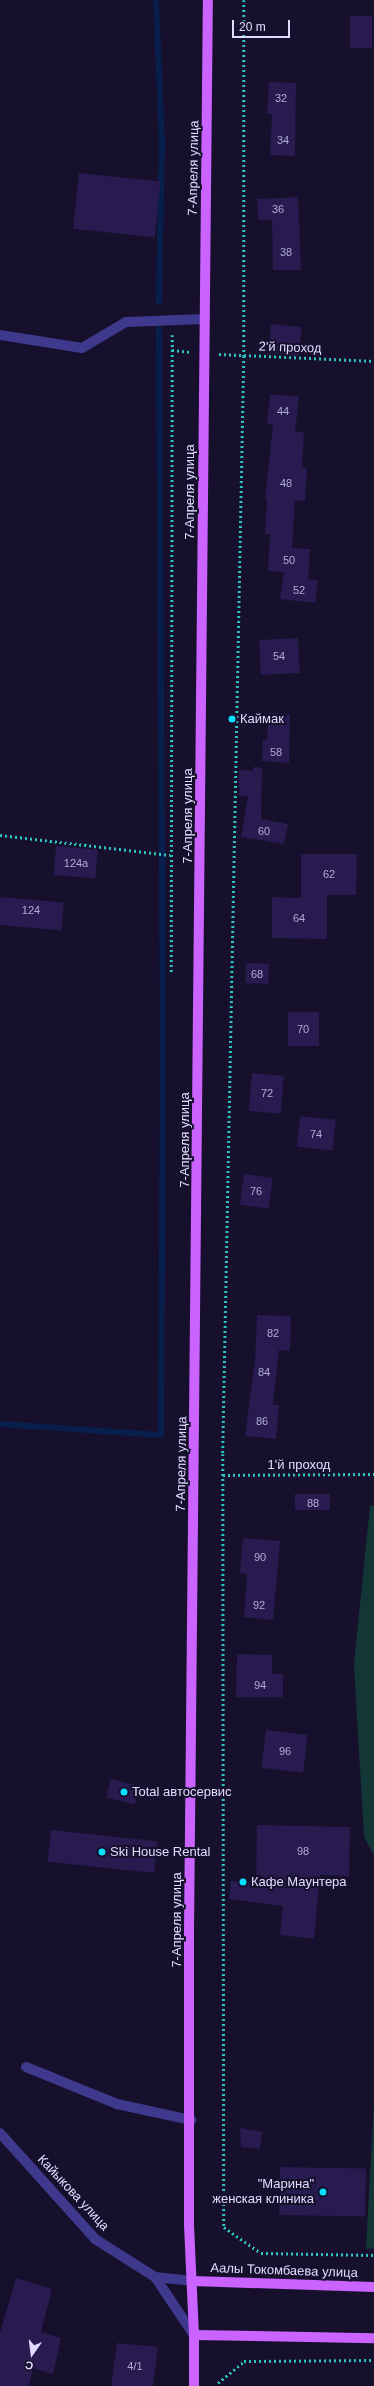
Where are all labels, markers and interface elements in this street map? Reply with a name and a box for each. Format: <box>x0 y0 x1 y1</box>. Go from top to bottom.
scale bar <box>234 12 292 38</box>
text: 20 m <box>239 20 266 34</box>
house number: 32 <box>275 91 287 105</box>
street label: 7-Апреля улица <box>185 120 203 216</box>
house number: 34 <box>277 133 289 147</box>
house number: 36 <box>272 202 284 216</box>
house number: 38 <box>280 245 292 259</box>
street label: 2'й проход <box>258 339 322 357</box>
house number: 44 <box>277 404 289 418</box>
street label: 7-Апреля улица <box>182 444 198 540</box>
house number: 48 <box>280 476 292 490</box>
house number: 50 <box>283 553 295 567</box>
house number: 52 <box>293 583 305 597</box>
house number: 54 <box>273 649 285 663</box>
place label: Каймак <box>240 711 284 727</box>
marker: Каймак <box>227 714 237 724</box>
house number: 58 <box>270 745 282 759</box>
street label: 7-Апреля улица <box>180 768 196 864</box>
house number: 60 <box>258 824 270 838</box>
house number: 124а <box>64 856 88 870</box>
house number: 62 <box>323 867 335 881</box>
house number: 124 <box>22 903 40 917</box>
house number: 64 <box>293 911 305 925</box>
house number: 68 <box>251 967 263 981</box>
house number: 70 <box>297 1022 309 1036</box>
house number: 72 <box>261 1086 273 1100</box>
street label: 7-Апреля улица <box>177 1092 193 1188</box>
house number: 74 <box>310 1127 322 1141</box>
house number: 76 <box>250 1184 262 1198</box>
house number: 82 <box>267 1326 279 1340</box>
house number: 84 <box>258 1365 270 1379</box>
house number: 86 <box>256 1414 268 1428</box>
street label: 7-Апреля улица <box>173 1416 191 1512</box>
street label: 1'й проход <box>268 1457 330 1473</box>
house number: 88 <box>307 1496 319 1510</box>
house number: 90 <box>254 1550 266 1564</box>
house number: 92 <box>253 1598 265 1612</box>
house number: 94 <box>254 1678 266 1692</box>
house number: 96 <box>279 1744 291 1758</box>
place label: Total автосервис <box>132 1784 232 1800</box>
marker: Total автосервис <box>119 1787 129 1797</box>
place label: Ski House Rental <box>110 1844 210 1860</box>
house number: 98 <box>297 1844 309 1858</box>
marker: Ski House Rental <box>97 1847 107 1857</box>
street label: 7-Апреля улица <box>169 1872 185 1968</box>
place label: Кафе Маунтера <box>251 1874 347 1890</box>
marker: Кафе Маунтера <box>238 1877 248 1887</box>
street label: Кайыкова улица <box>34 2152 112 2234</box>
place label: "Марина" женская клиника <box>212 2177 314 2208</box>
marker: "Марина" женская клиника <box>317 2186 329 2198</box>
street label: Аалы Токомбаева улица <box>210 2261 358 2281</box>
north arrow <box>12 2334 52 2374</box>
text: С <box>24 2359 34 2372</box>
house number: 4/1 <box>127 2359 143 2373</box>

